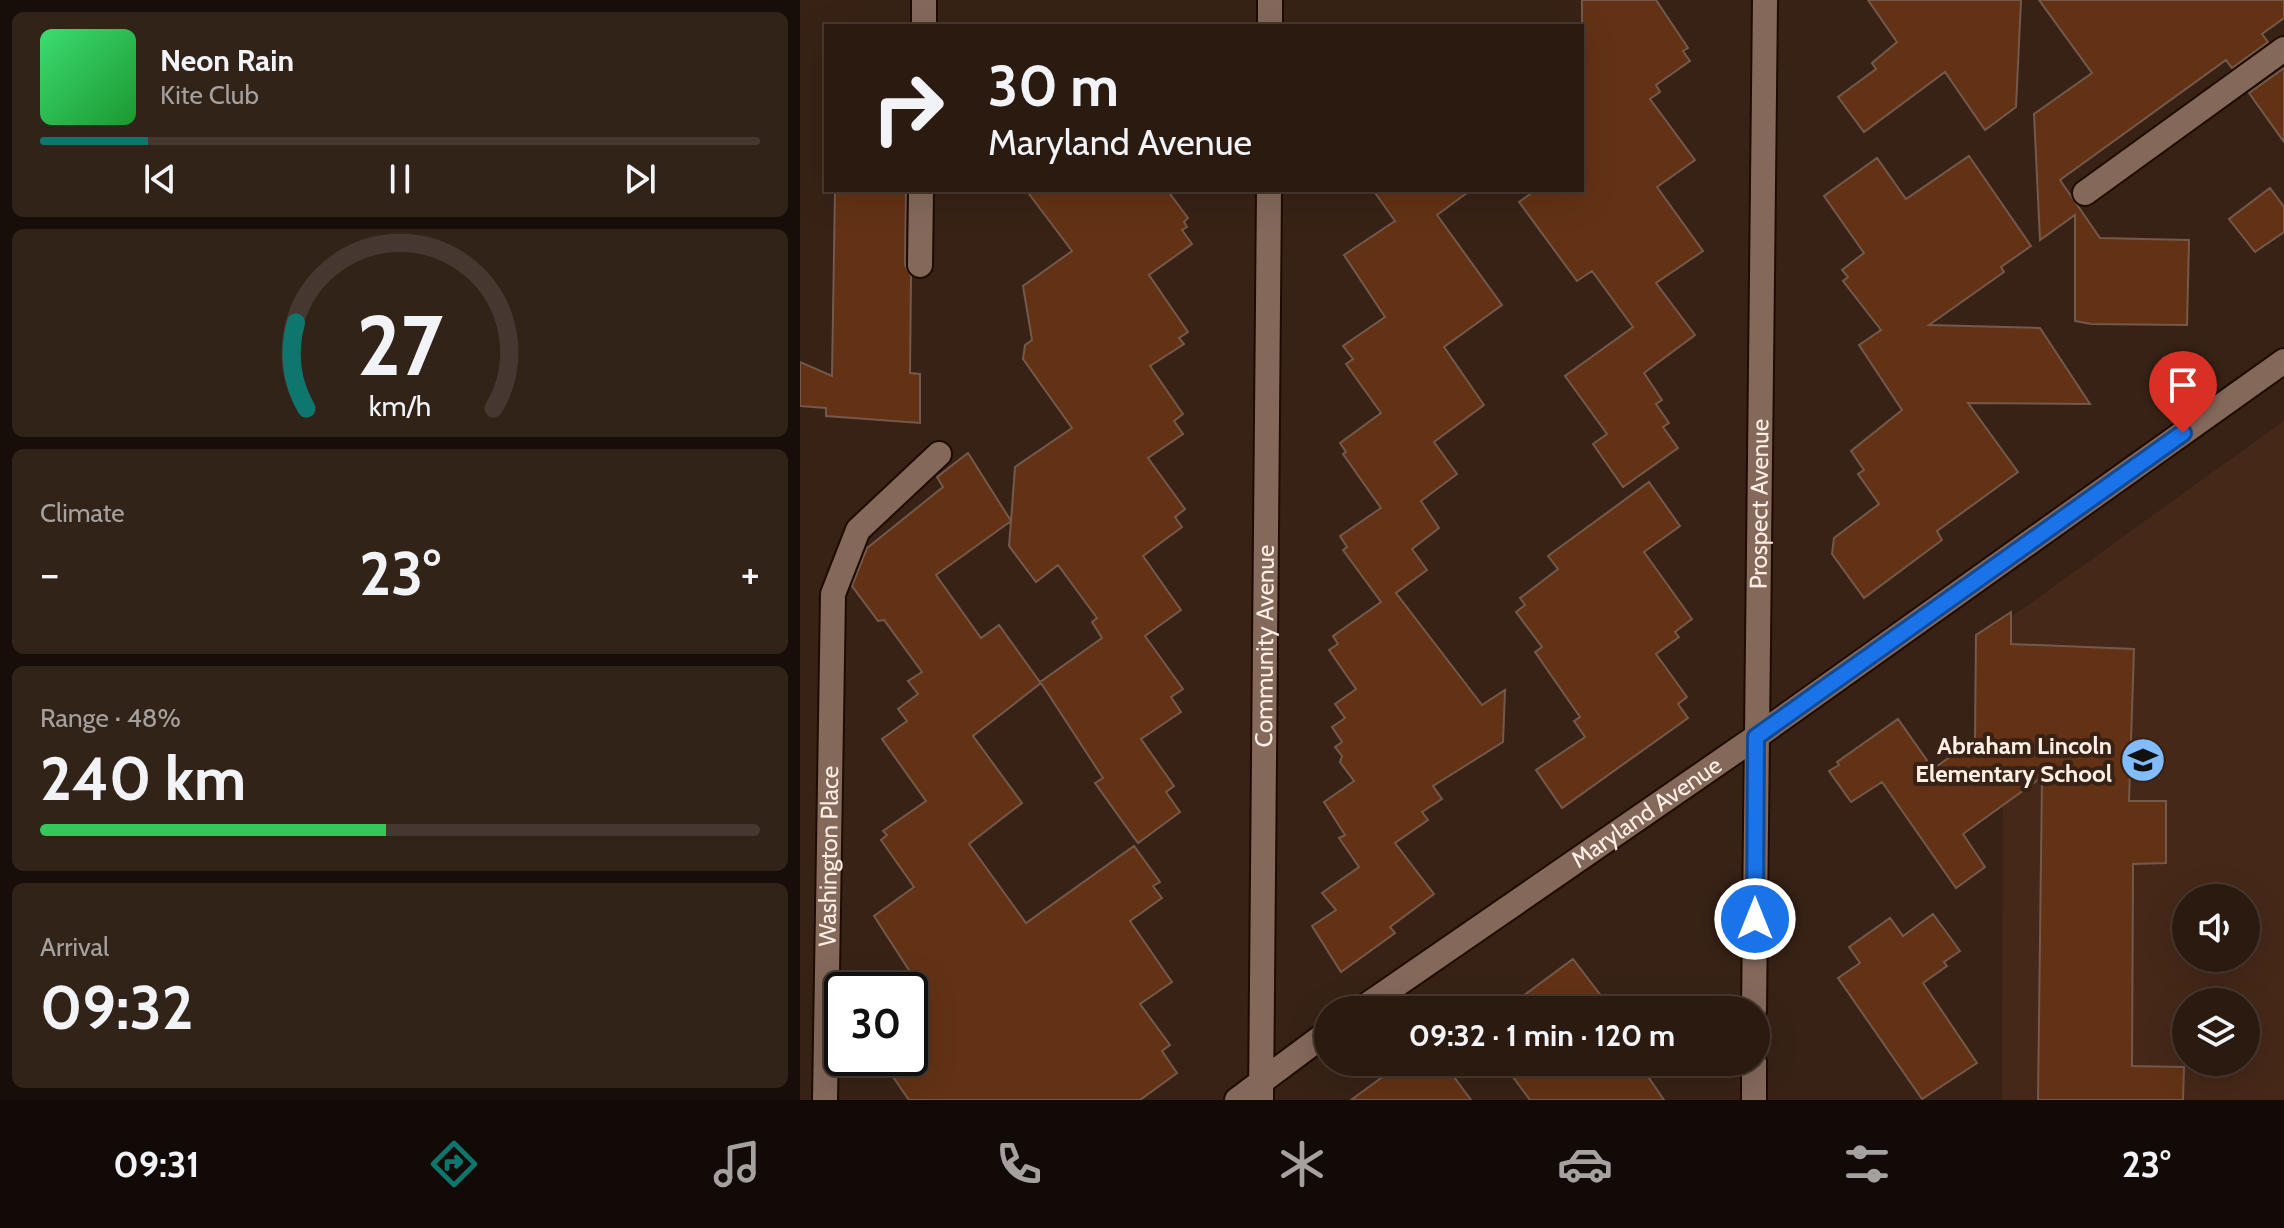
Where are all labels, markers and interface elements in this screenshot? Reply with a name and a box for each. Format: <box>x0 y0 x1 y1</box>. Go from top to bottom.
text: Neon Rain <box>160 42 294 79</box>
text: 30 m <box>988 52 1119 120</box>
icon: right <box>856 56 960 160</box>
text: Kite Club <box>160 79 259 111</box>
text: Maryland Avenue <box>988 120 1252 164</box>
icon: previous <box>138 157 182 201</box>
icon: pause <box>378 157 422 201</box>
icon: next <box>618 157 662 201</box>
text: 27 <box>357 295 443 396</box>
pin <box>2149 351 2217 433</box>
icon: arrive <box>2161 363 2205 407</box>
text: km/h <box>369 388 431 423</box>
street label: Prospect Avenue <box>1744 419 1774 589</box>
text: Climate <box>40 497 125 529</box>
text: 23° <box>359 537 441 610</box>
street label: Community Avenue <box>1249 545 1280 747</box>
text: − <box>40 547 59 600</box>
text: + <box>741 547 760 600</box>
text: Range · 48% <box>40 702 181 734</box>
place label: Abraham Lincoln Elementary School <box>1915 731 2112 788</box>
school or university icon: Abraham Lincoln Elementary School <box>2119 736 2167 784</box>
text: 240 km <box>40 742 246 815</box>
street label: Maryland Avenue <box>1566 750 1727 874</box>
street label: Washington Place <box>812 766 844 947</box>
position arrow <box>1713 877 1797 961</box>
map controls <box>2172 884 2260 1076</box>
button: sound <box>2172 884 2260 972</box>
text: Arrival <box>40 931 109 963</box>
text: 09:32 <box>40 971 193 1044</box>
speed limit sign: 30 <box>824 972 928 1076</box>
button: layers <box>2172 988 2260 1076</box>
text: 09:32 · 1 min · 120 m <box>1409 1017 1675 1054</box>
icon: directions <box>426 1136 482 1192</box>
icon: music <box>709 1136 765 1192</box>
icon: phone <box>991 1136 1047 1192</box>
icon: climate <box>1274 1136 1330 1192</box>
icon: car <box>1557 1136 1613 1192</box>
icon: filters <box>1839 1136 1895 1192</box>
text: 09:31 <box>113 1142 200 1186</box>
text: 23° <box>2122 1142 2171 1186</box>

